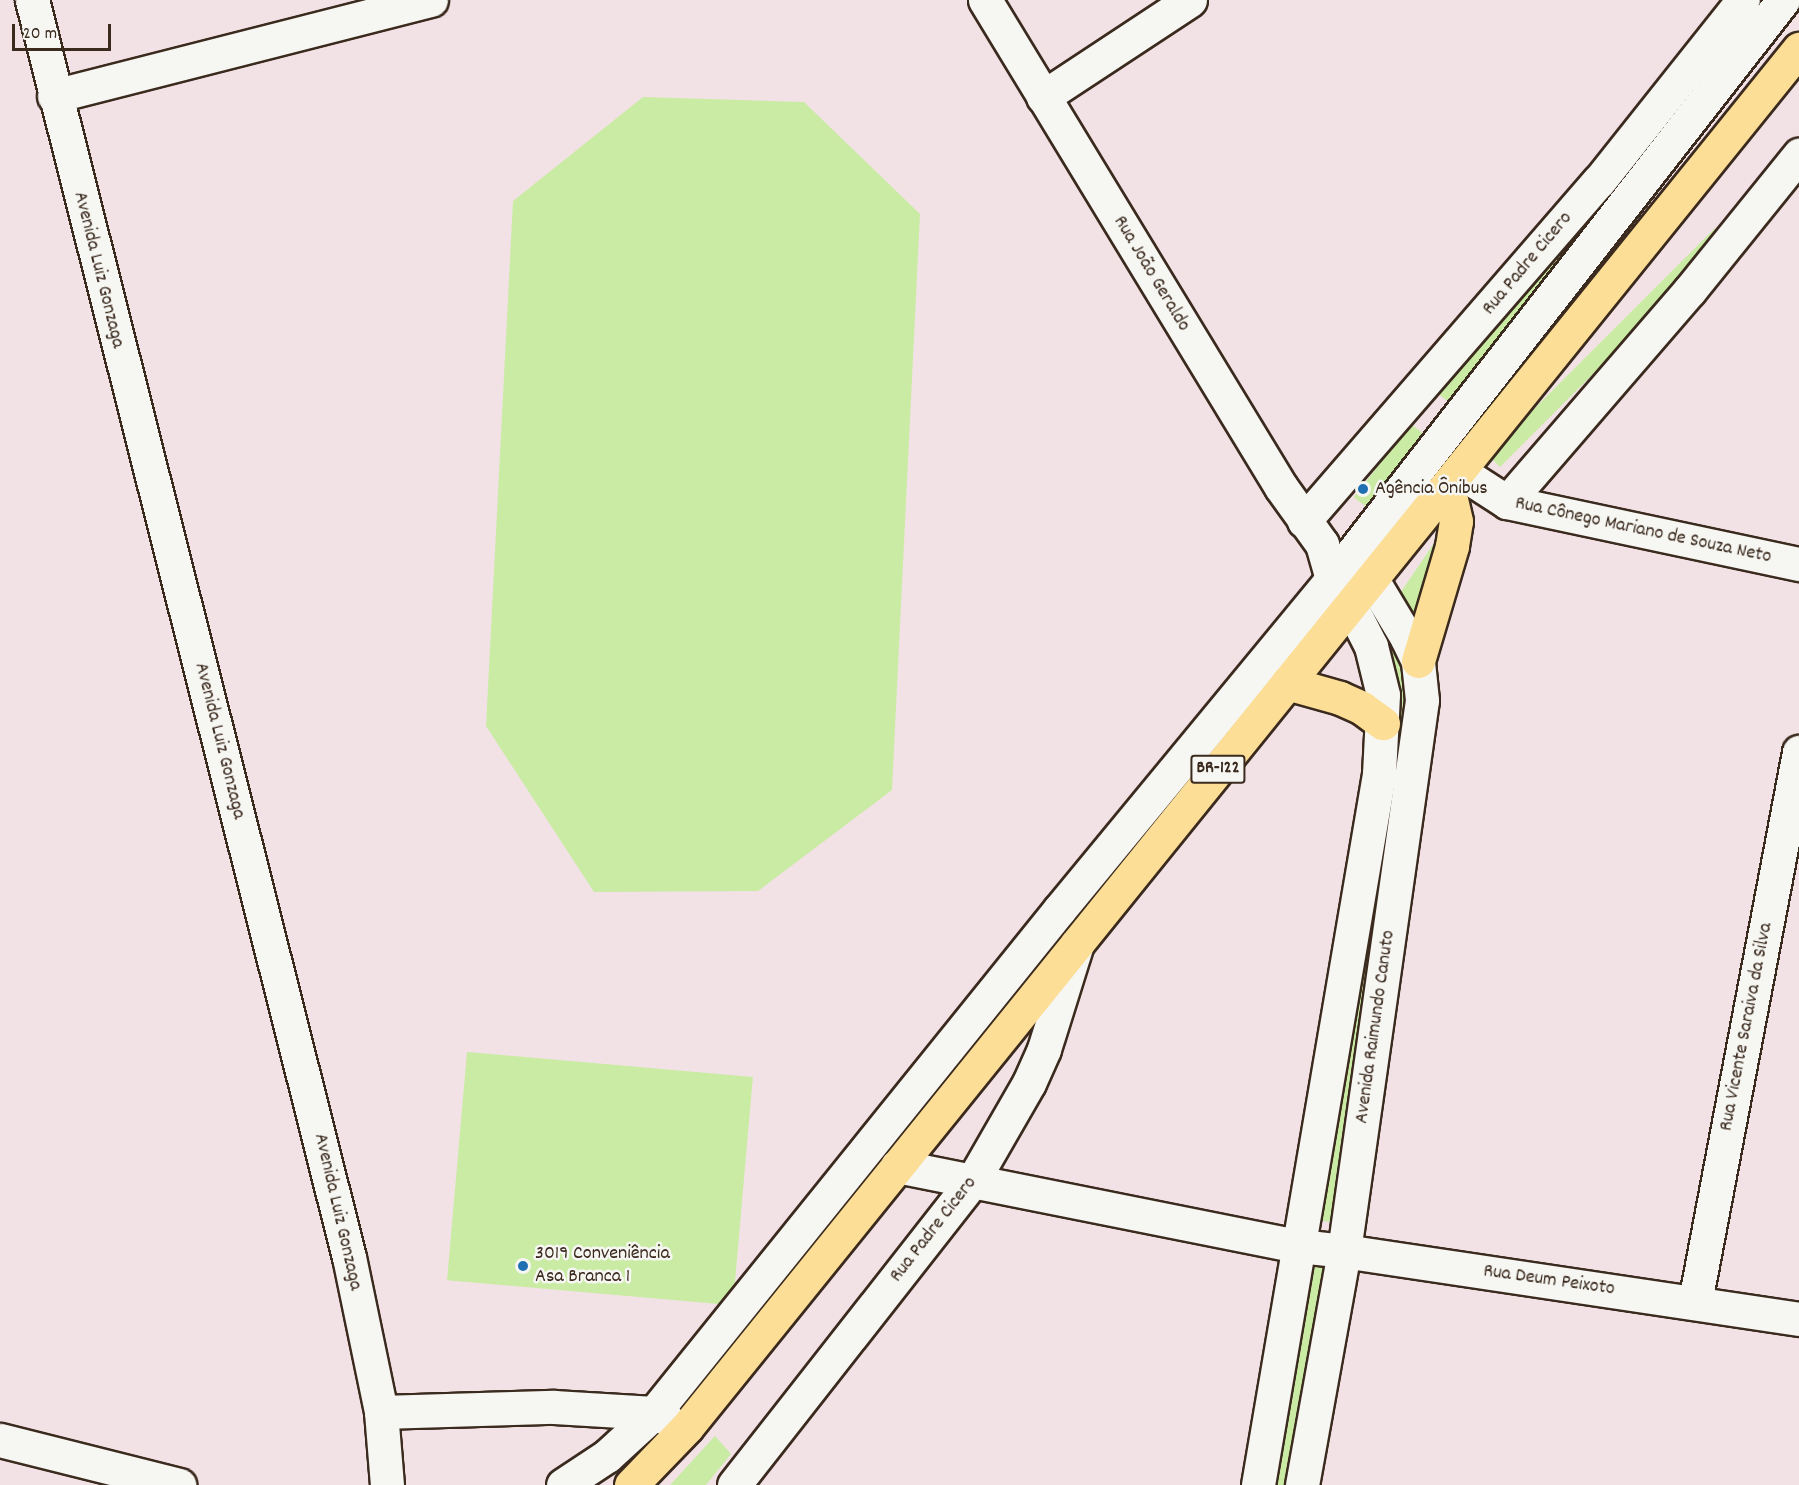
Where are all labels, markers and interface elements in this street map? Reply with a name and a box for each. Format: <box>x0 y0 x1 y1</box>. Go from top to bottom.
scale bar <box>15 12 114 50</box>
text: 20 m <box>23 22 57 47</box>
street label: Avenida Luiz Gonzaga <box>67 189 129 351</box>
street label: Rua Padre Cicero <box>1478 207 1578 321</box>
street label: Rua João Geraldo <box>1107 212 1195 336</box>
place label: Agência Ônibus <box>1375 477 1488 501</box>
marker: Agência Ônibus <box>1356 482 1370 496</box>
street label: Rua Cônego Mariano de Souza Neto <box>1513 492 1773 570</box>
street label: Avenida Luiz Gonzaga <box>188 660 250 822</box>
road number: BR-122 <box>1190 754 1246 784</box>
street label: Rua Vicente Saraiva da Silva <box>1715 921 1779 1133</box>
street label: Avenida Raimundo Canuto <box>1351 929 1401 1125</box>
street label: Avenida Luiz Gonzaga <box>307 1131 367 1293</box>
street label: Rua Padre Cicero <box>885 1172 983 1288</box>
place label: 3019 Conveniência Asa Branca 1 <box>535 1242 670 1289</box>
marker: 3019 Conveniência Asa Branca 1 <box>516 1259 530 1273</box>
street label: Rua Deum Peixoto <box>1482 1260 1616 1302</box>

